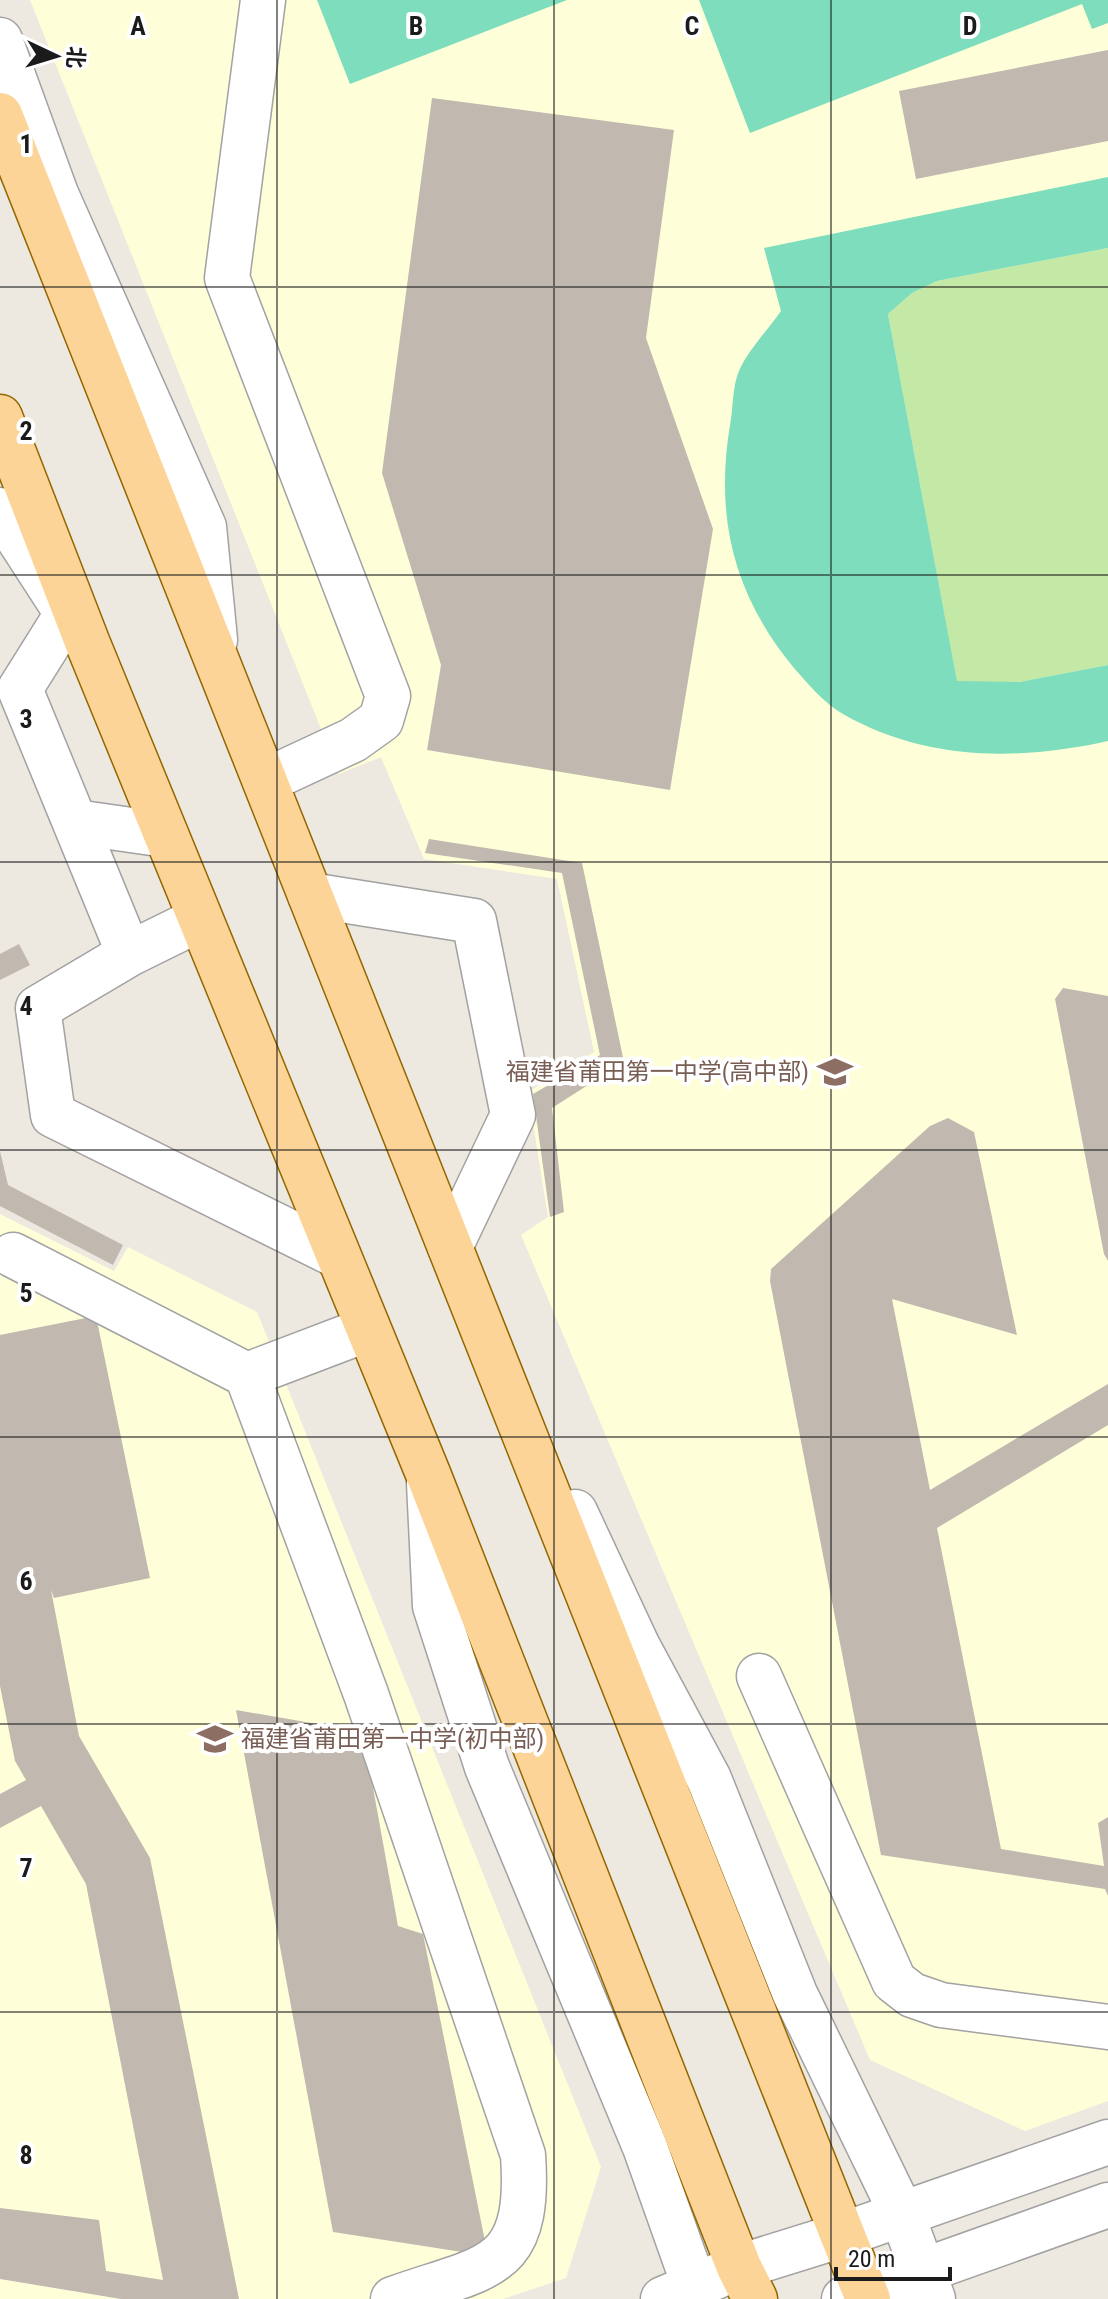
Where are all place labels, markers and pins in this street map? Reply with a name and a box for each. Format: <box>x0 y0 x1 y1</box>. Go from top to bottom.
school or university icon: 福建省莆田第一中学(高中部) <box>816 1053 854 1091</box>
place label: 福建省莆田第一中学(高中部) <box>506 1058 809 1086</box>
school or university icon: 福建省莆田第一中学(初中部) <box>196 1720 234 1758</box>
place label: 福建省莆田第一中学(初中部) <box>241 1725 544 1753</box>

